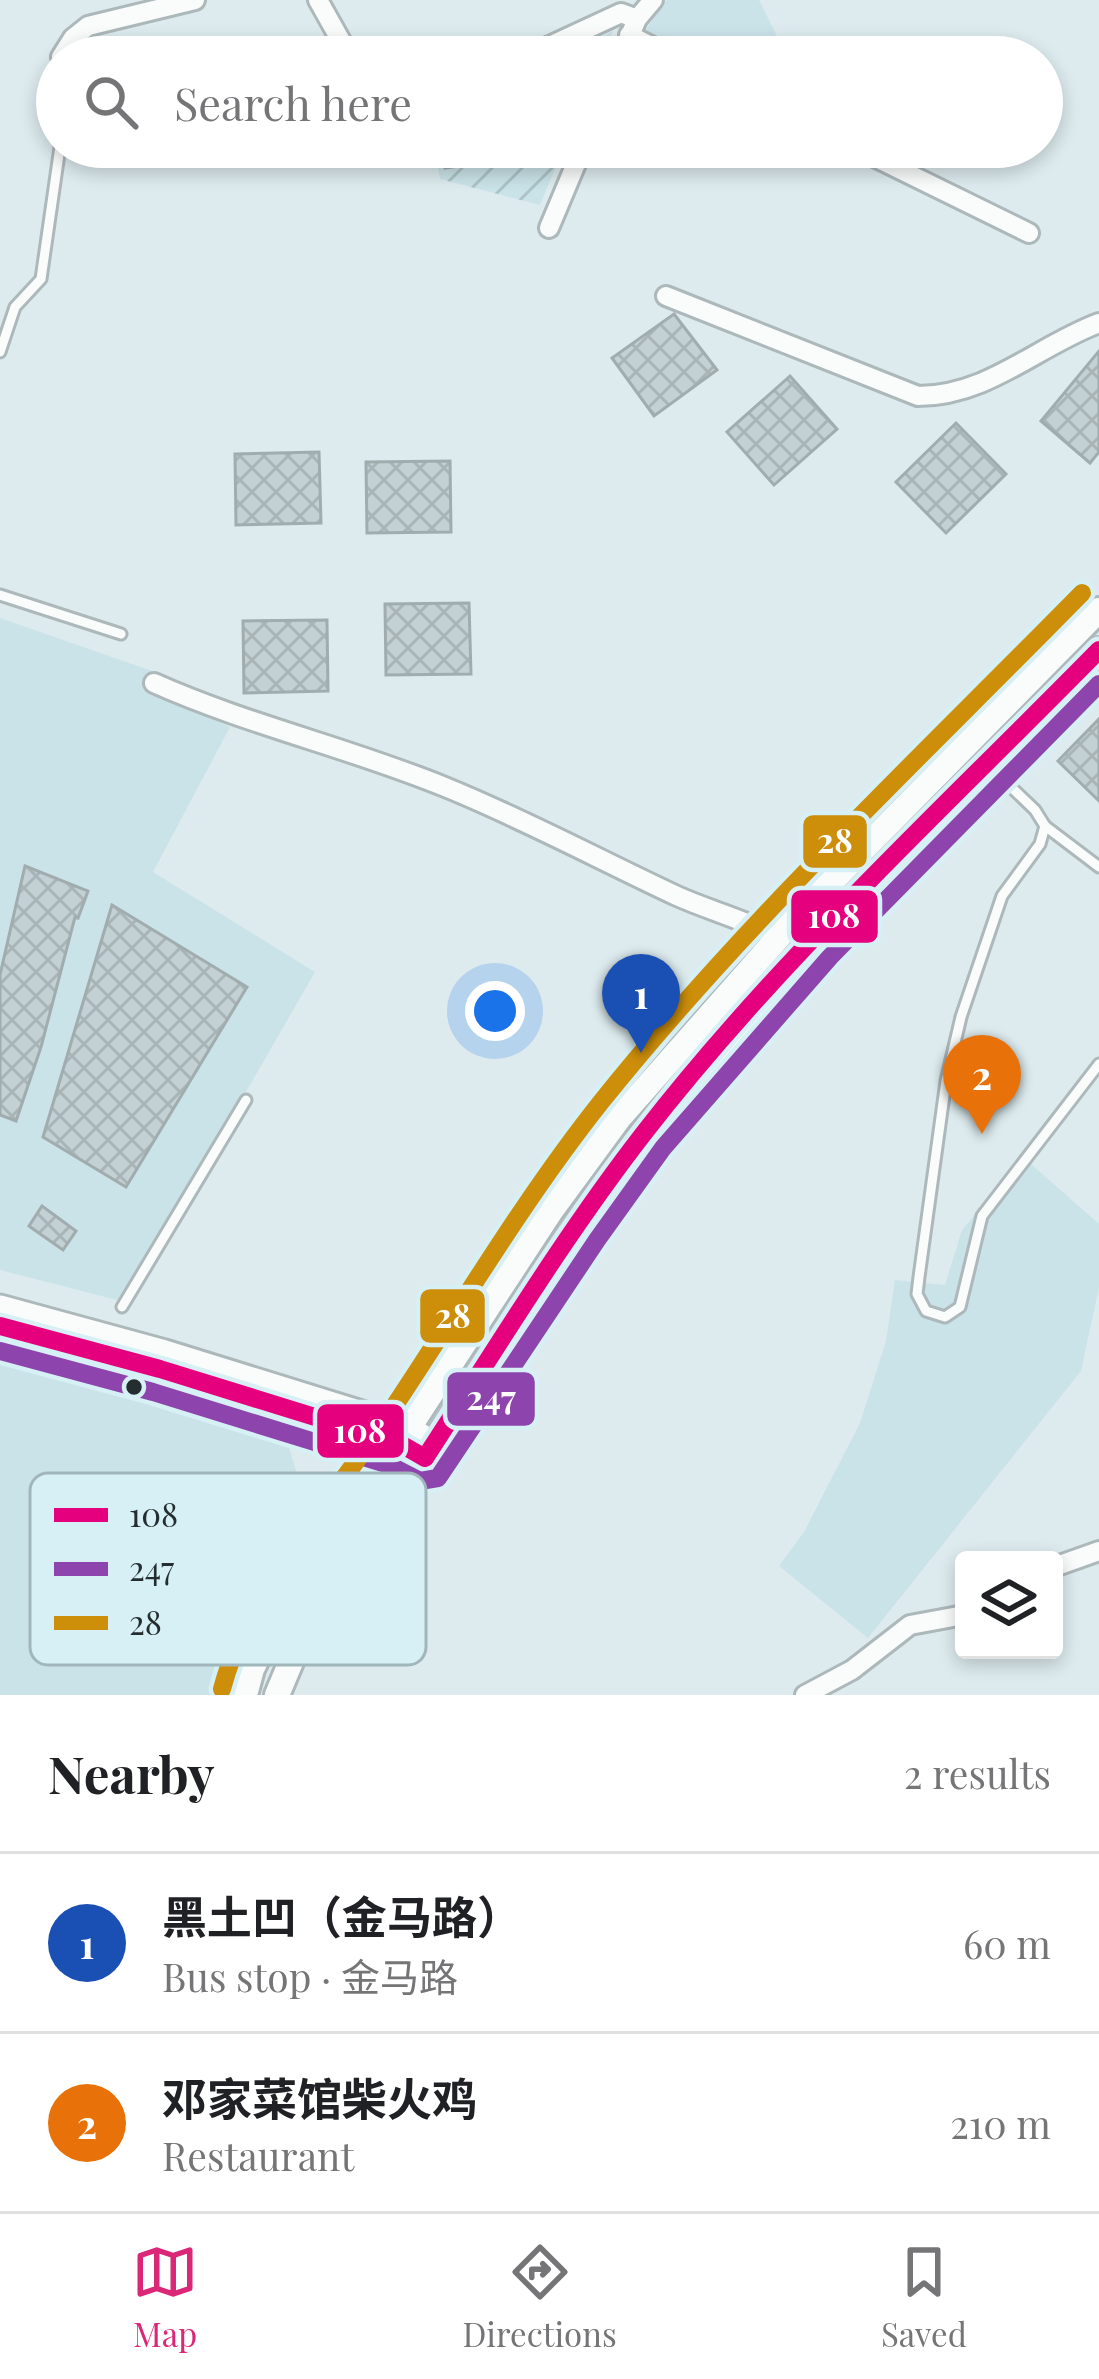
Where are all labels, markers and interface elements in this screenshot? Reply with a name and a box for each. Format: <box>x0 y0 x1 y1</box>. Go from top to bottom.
search box <box>36 36 1063 168</box>
icon: search <box>78 69 144 135</box>
text: Search here <box>174 72 412 132</box>
line badge: 28 <box>801 813 869 870</box>
text: 28 <box>817 817 853 861</box>
line badge: 108 <box>789 888 880 945</box>
text: 108 <box>808 892 860 936</box>
pin: 1 <box>602 954 680 1053</box>
your location <box>465 981 525 1041</box>
pin: 2 <box>943 1035 1021 1134</box>
line badge: 28 <box>418 1287 487 1345</box>
text: 28 <box>435 1292 471 1336</box>
line badge: 247 <box>445 1370 537 1428</box>
text: 247 <box>466 1374 516 1418</box>
unlabelled marker <box>123 1376 145 1398</box>
line badge: 108 <box>315 1402 406 1460</box>
text: 108 <box>334 1407 386 1451</box>
legend <box>30 1473 426 1665</box>
text: 108 <box>129 1491 178 1535</box>
text: 247 <box>129 1545 175 1589</box>
map controls <box>955 1551 1063 1659</box>
button: layers <box>955 1551 1063 1659</box>
text: 28 <box>129 1599 162 1643</box>
text: Nearby <box>48 1739 214 1807</box>
text: 2 results <box>904 1747 1051 1799</box>
text: 黑土凹（金马路） <box>162 1885 522 1945</box>
text: 1 <box>80 1917 94 1969</box>
text: 60 m <box>963 1917 1051 1969</box>
text: Bus stop · 金马路 <box>162 1950 458 2002</box>
text: 邓家菜馆柴火鸡 <box>162 2067 477 2127</box>
text: 2 <box>77 2097 97 2149</box>
text: 210 m <box>950 2097 1051 2149</box>
text: Restaurant <box>162 2129 354 2181</box>
tab: Map <box>132 2239 198 2355</box>
tab: Directions <box>462 2239 617 2355</box>
tab: Saved <box>881 2239 967 2355</box>

